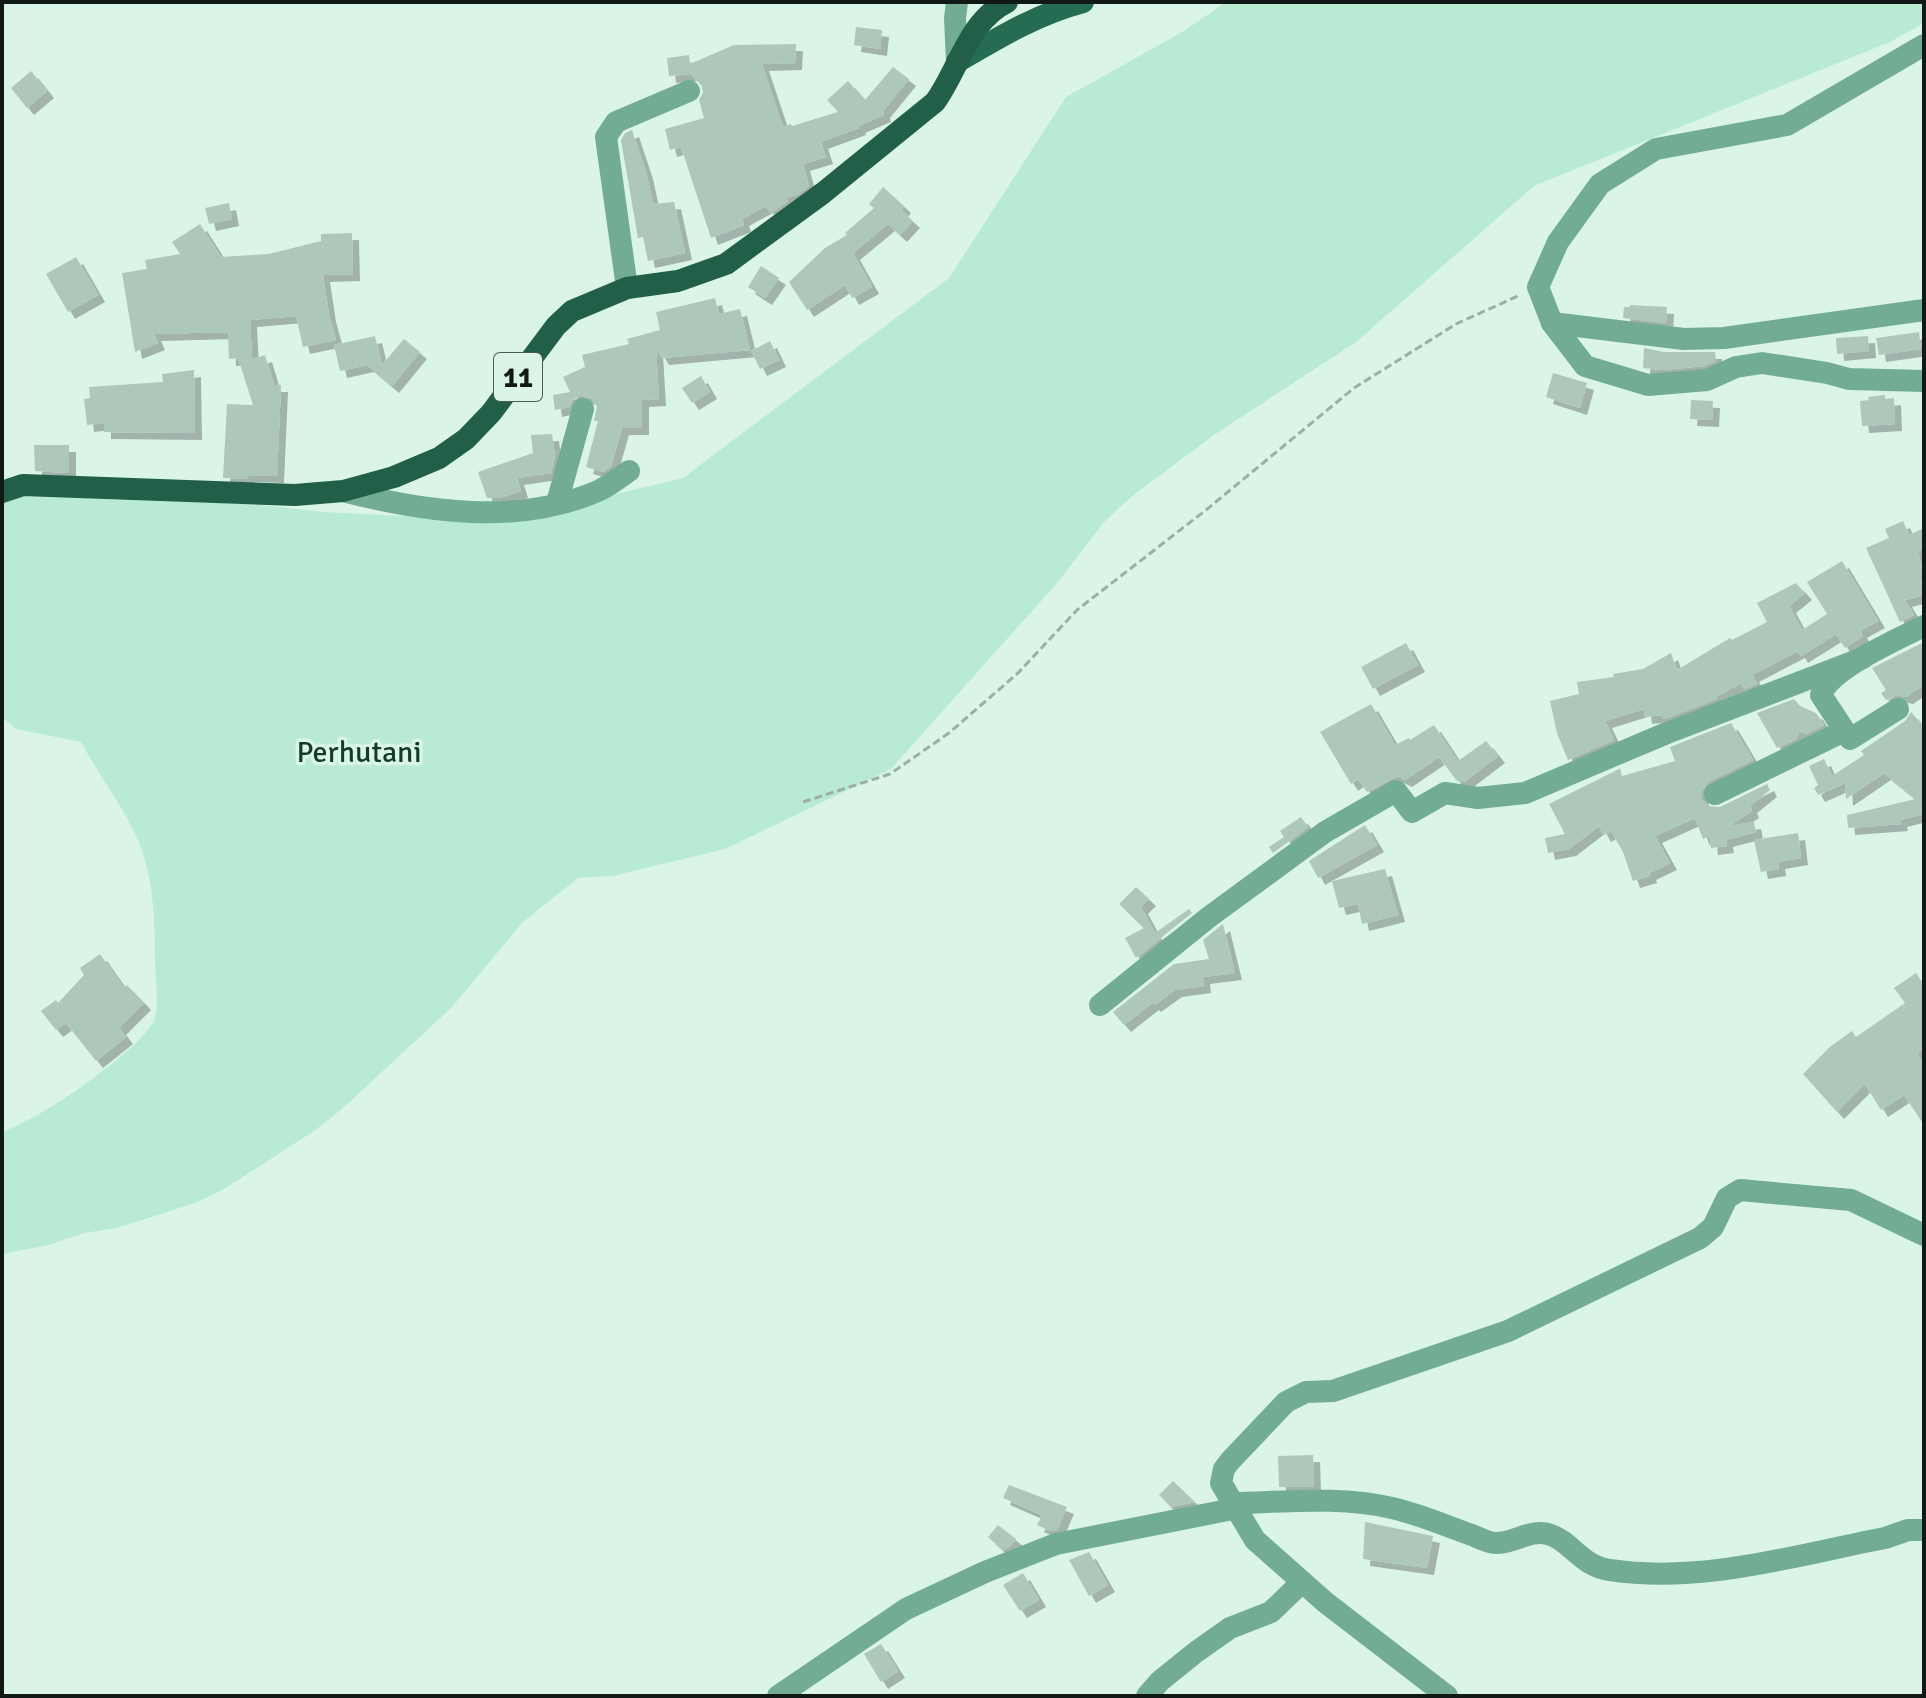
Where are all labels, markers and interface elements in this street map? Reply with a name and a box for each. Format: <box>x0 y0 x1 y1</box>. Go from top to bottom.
road number: 11 <box>494 353 542 401</box>
park label: Perhutani <box>296 734 422 771</box>

